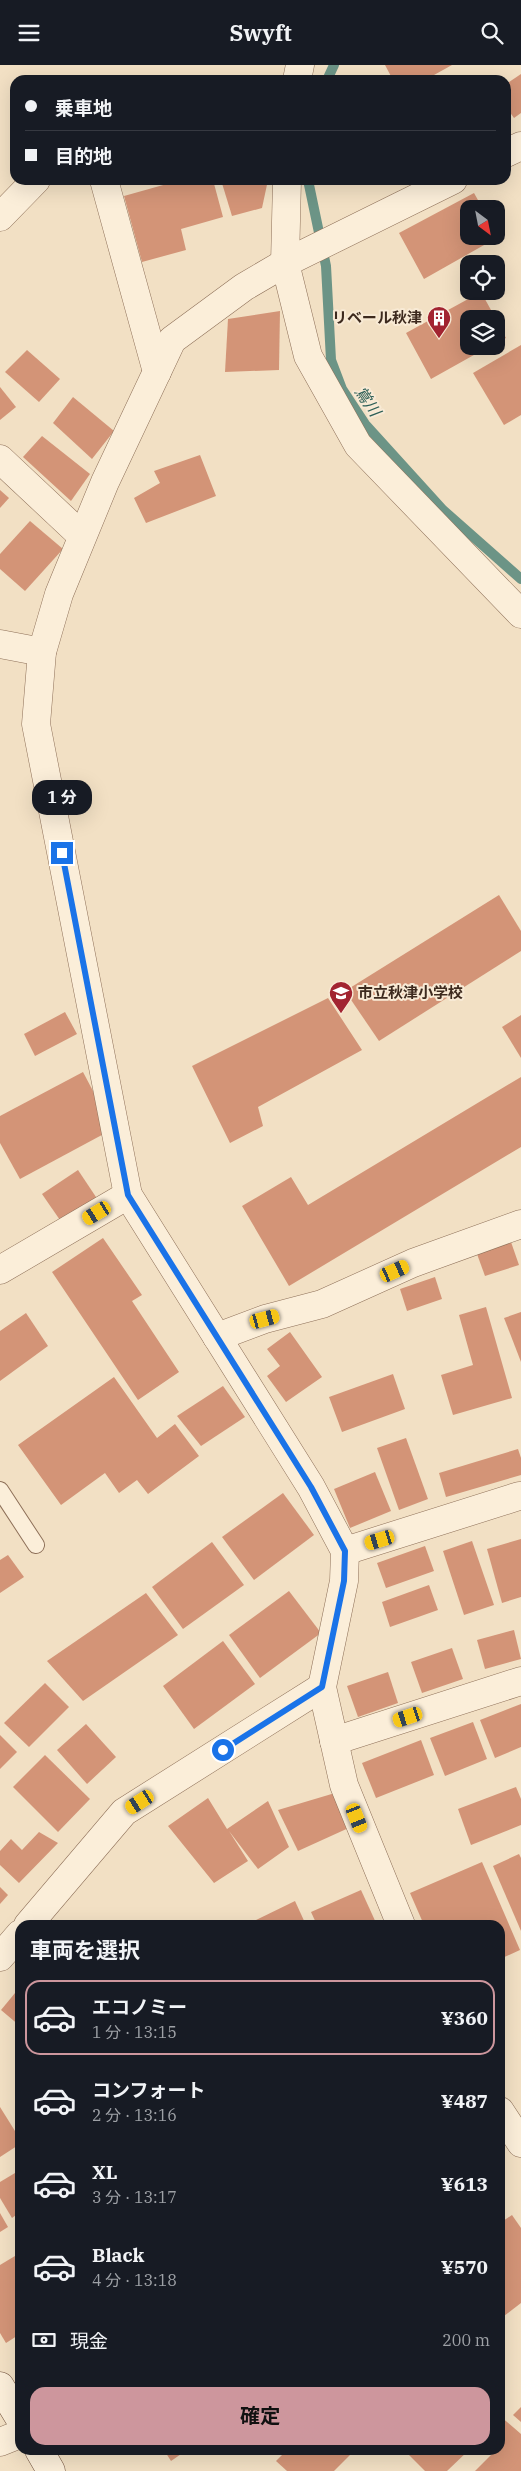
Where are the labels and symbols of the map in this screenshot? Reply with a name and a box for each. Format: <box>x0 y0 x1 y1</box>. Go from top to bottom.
north arrow <box>460 200 505 245</box>
building icon: リベール秋津 <box>426 305 452 339</box>
place label: リベール秋津 <box>332 308 422 327</box>
water label: 鴬川 <box>351 382 387 421</box>
callout: 1 分 <box>32 781 92 815</box>
route end <box>51 842 73 864</box>
school or university icon: 市立秋津小学校 <box>328 980 354 1014</box>
place label: 市立秋津小学校 <box>358 983 463 1002</box>
car <box>80 1199 113 1227</box>
car <box>378 1258 411 1284</box>
car <box>248 1308 281 1330</box>
car <box>363 1528 396 1552</box>
car <box>391 1705 424 1729</box>
route start <box>212 1739 234 1761</box>
car <box>123 1788 156 1816</box>
car <box>344 1801 369 1835</box>

